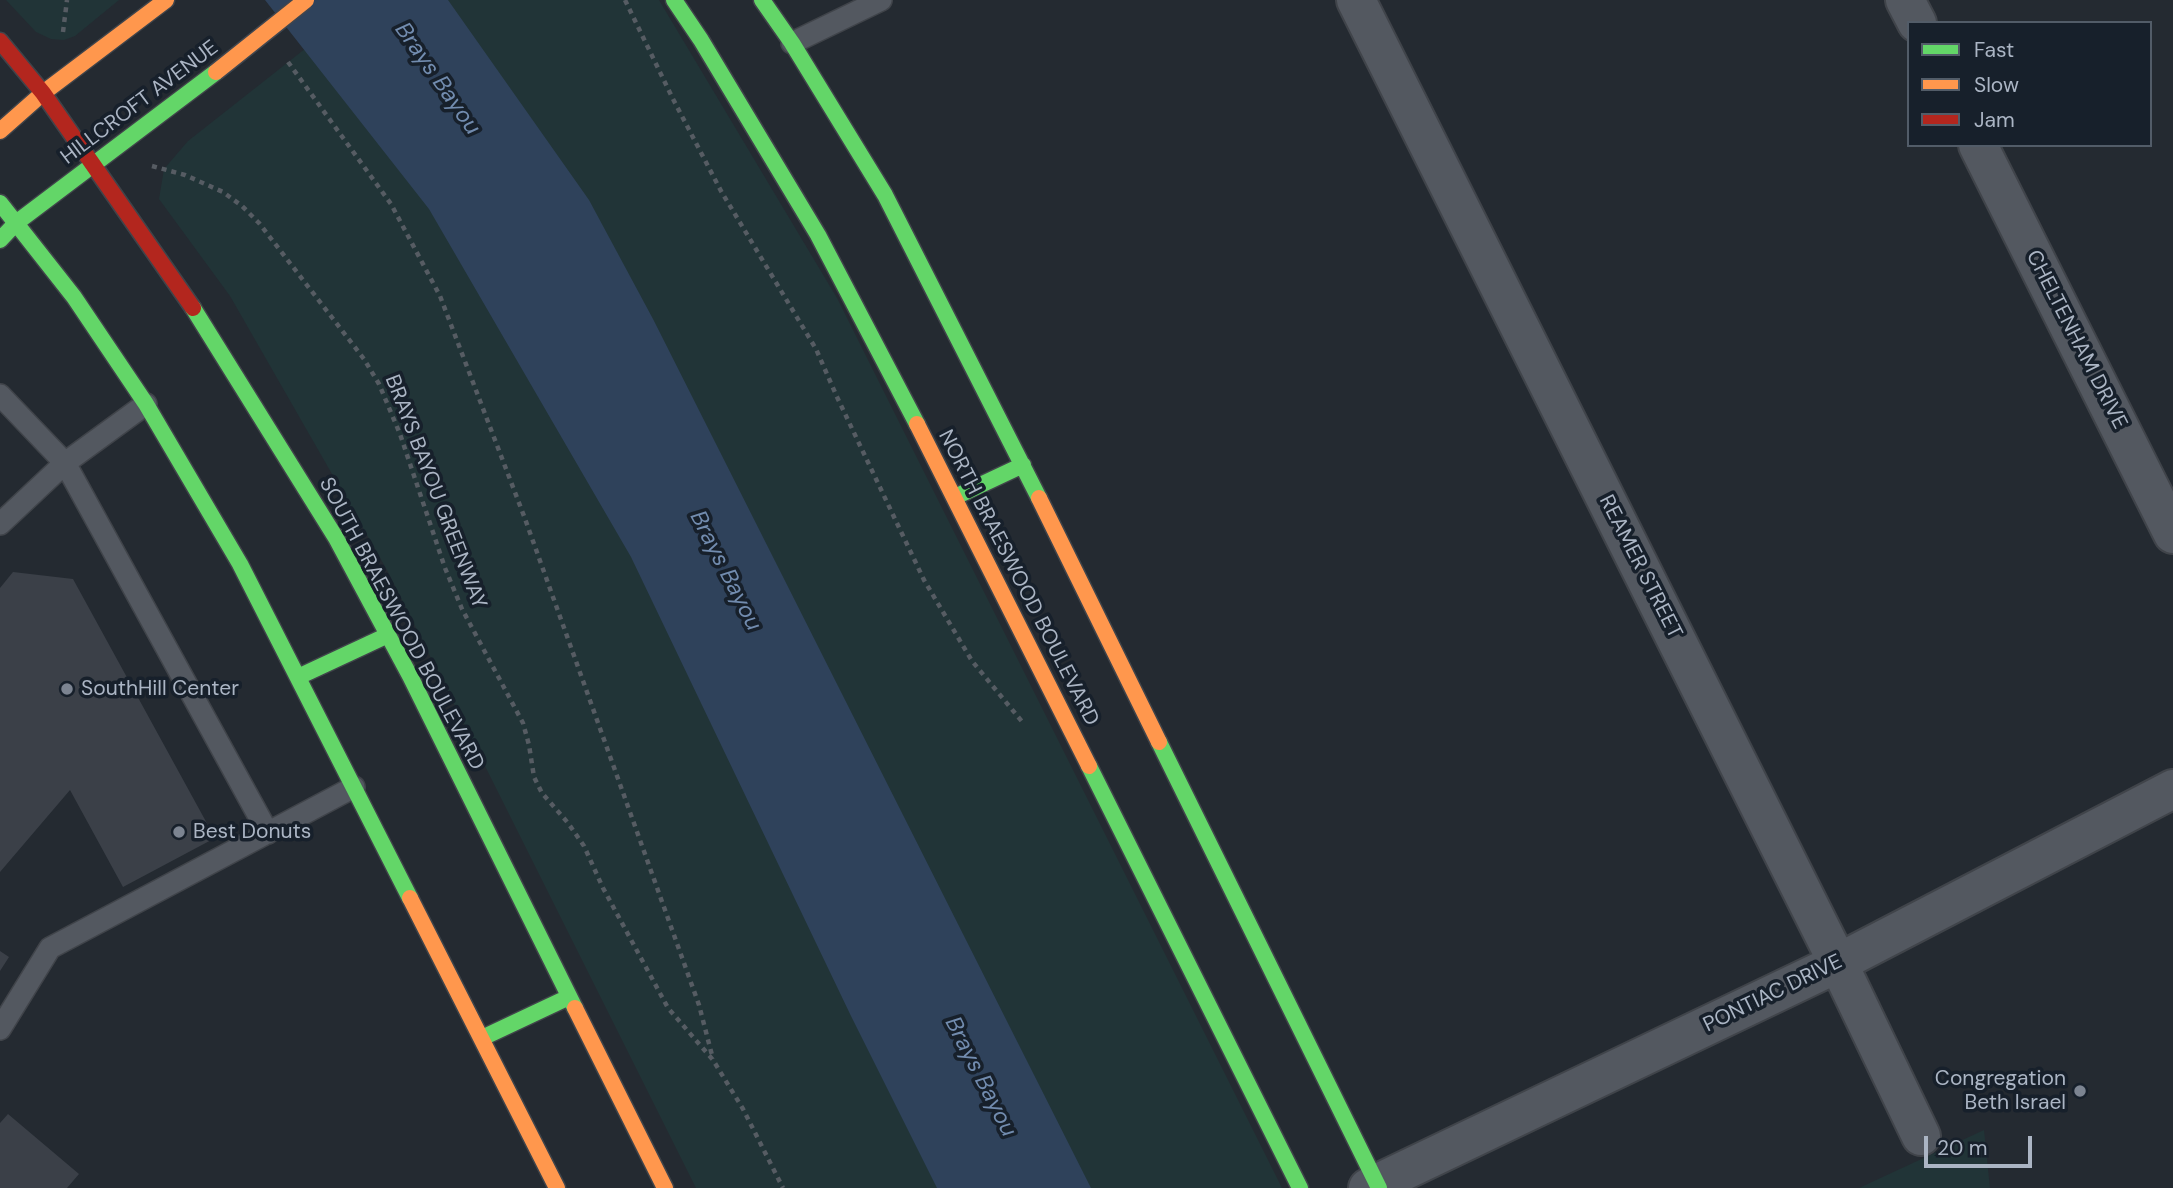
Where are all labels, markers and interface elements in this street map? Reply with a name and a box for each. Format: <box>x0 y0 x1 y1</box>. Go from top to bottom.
water label: Brays Bayou <box>388 18 486 140</box>
legend <box>1907 21 2152 147</box>
street label: HILLCROFT AVENUE <box>56 36 224 170</box>
text: Fast <box>1974 36 2014 64</box>
text: Slow <box>1974 71 2019 99</box>
text: Jam <box>1974 106 2015 134</box>
street label: CHELTENHAM DRIVE <box>2020 246 2132 434</box>
street label: BRAYS BAYOU GREENWAY <box>379 372 491 612</box>
street label: NORTH BRAESWOOD BOULEVARD <box>932 426 1104 730</box>
street label: SOUTH BRAESWOOD BOULEVARD <box>313 474 489 774</box>
street label: REAMER STREET <box>1593 491 1687 643</box>
water label: Brays Bayou <box>683 506 767 636</box>
place label: SouthHill Center <box>81 676 239 702</box>
marker: SouthHill Center <box>59 681 75 697</box>
place label: Best Donuts <box>193 819 311 845</box>
marker: Best Donuts <box>171 824 187 840</box>
street label: PONTIAC DRIVE <box>1700 950 1846 1038</box>
water label: Brays Bayou <box>938 1012 1022 1142</box>
place label: Congregation Beth Israel <box>1935 1066 2066 1116</box>
marker: Congregation Beth Israel <box>2072 1083 2088 1099</box>
scale bar <box>1928 1122 2036 1166</box>
text: 20 m <box>1937 1134 1988 1162</box>

